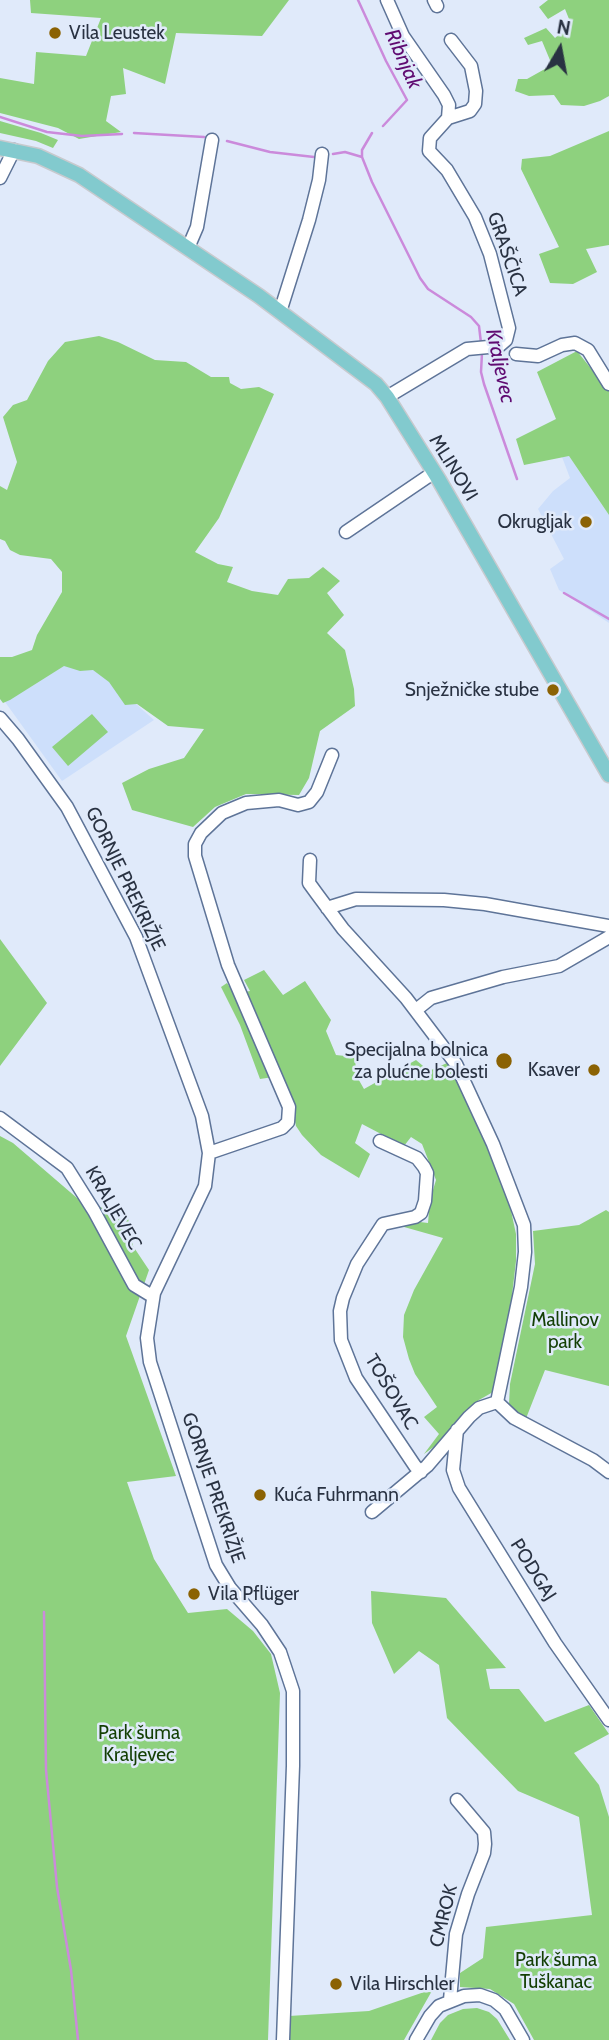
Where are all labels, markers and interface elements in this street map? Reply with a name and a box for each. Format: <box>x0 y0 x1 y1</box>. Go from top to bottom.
north arrow <box>525 14 595 84</box>
text: N <box>555 15 572 40</box>
place label: Vila Leustek <box>69 22 165 44</box>
marker: Vila Leustek <box>47 25 63 41</box>
water label: Ribnjak <box>379 25 427 93</box>
street label: GRAŠČICA <box>482 209 532 299</box>
water label: Kraljevec <box>480 326 520 406</box>
street label: MLINOVI <box>424 431 482 505</box>
place label: Okrugljak <box>497 511 572 533</box>
marker: Okrugljak <box>578 514 594 530</box>
place label: Snježničke stube <box>405 679 539 701</box>
marker: Snježničke stube <box>545 682 561 698</box>
street label: GORNJE PREKRIŽJE <box>80 803 170 955</box>
place label: Specijalna bolnica za plućne bolesti <box>345 1039 488 1083</box>
marker: Specijalna bolnica za plućne bolesti <box>494 1051 514 1071</box>
place label: Ksaver <box>528 1059 580 1081</box>
marker: Ksaver <box>586 1062 602 1078</box>
street label: KRALJEVEC <box>80 1162 146 1254</box>
park label: Mallinov park <box>531 1309 599 1353</box>
street label: TOŠOVAC <box>360 1350 422 1434</box>
street label: GORNJE PREKRIŽJE <box>177 1410 249 1566</box>
place label: Kuća Fuhrmann <box>274 1484 399 1506</box>
marker: Kuća Fuhrmann <box>252 1487 268 1503</box>
street label: PODGAJ <box>505 1535 561 1605</box>
place label: Vila Pflüger <box>208 1583 299 1605</box>
marker: Vila Pflüger <box>186 1586 202 1602</box>
park label: Park šuma Kraljevec <box>98 1722 180 1766</box>
street label: CMROK <box>425 1882 463 1950</box>
park label: Park šuma Tuškanac <box>515 1949 597 1993</box>
place label: Vila Hirschler <box>350 1973 455 1995</box>
marker: Vila Hirschler <box>328 1976 344 1992</box>

